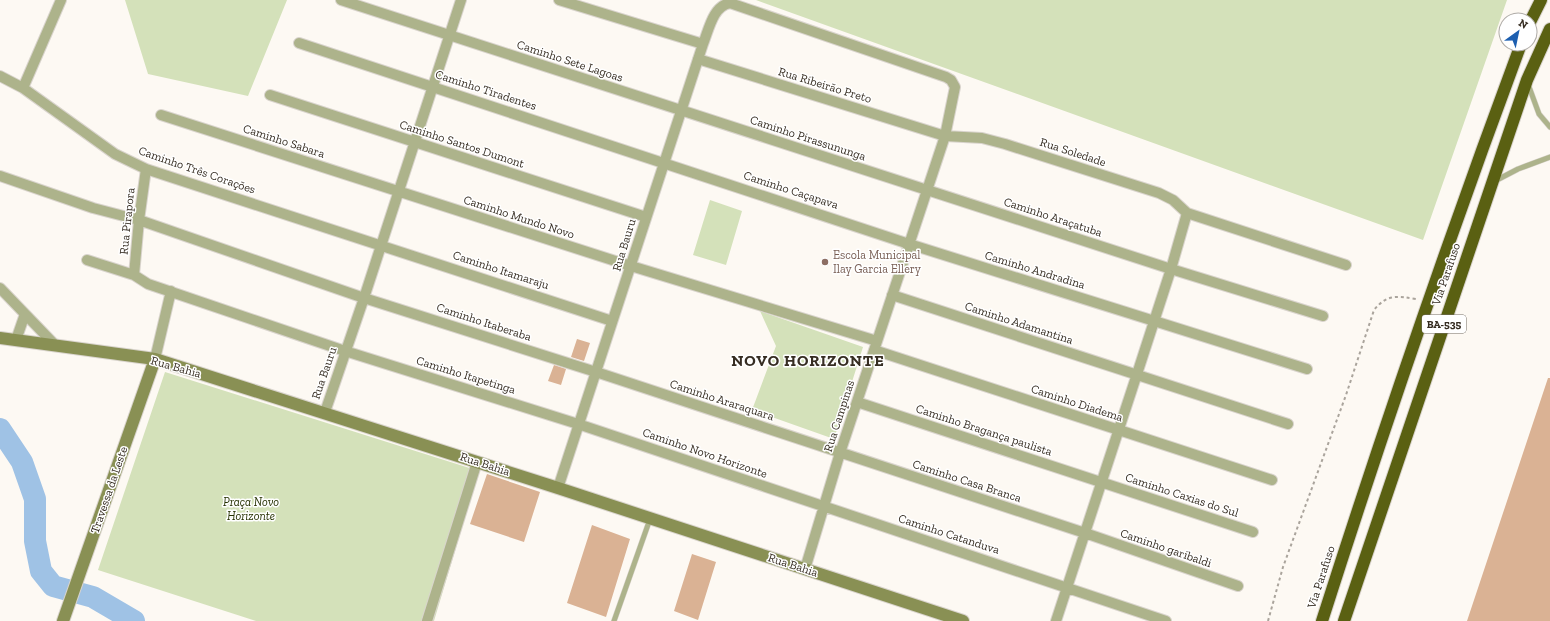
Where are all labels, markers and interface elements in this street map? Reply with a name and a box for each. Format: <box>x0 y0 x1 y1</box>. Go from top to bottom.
north arrow <box>1498 12 1538 52</box>
text: N <box>1516 16 1531 32</box>
street label: Caminho Sete Lagoas <box>515 37 625 85</box>
street label: Rua Ribeirão Preto <box>777 64 873 106</box>
street label: Caminho Tiradentes <box>434 67 538 113</box>
street label: Caminho Pirassununga <box>748 113 868 163</box>
street label: Caminho Santos Dumont <box>398 117 527 171</box>
street label: Caminho Sabara <box>241 121 327 161</box>
street label: Rua Soledade <box>1038 135 1108 169</box>
street label: Caminho Três Corações <box>137 143 257 197</box>
street label: Caminho Caçapava <box>742 168 840 212</box>
street label: Rua Pirapora <box>117 187 138 255</box>
street label: Caminho Mundo Novo <box>462 192 576 242</box>
street label: Caminho Araçatuba <box>1002 194 1104 240</box>
street label: Rua Bauru <box>609 217 639 273</box>
street label: Via Parafuso <box>1429 241 1463 308</box>
street label: Caminho Itamaraju <box>451 248 551 293</box>
place label: Escola Municipal Ilay Garcia Ellery <box>833 248 922 276</box>
street label: Caminho Andradina <box>983 248 1087 292</box>
marker: Escola Municipal Ilay Garcia Ellery <box>820 257 830 267</box>
street label: Caminho Adamantina <box>963 299 1075 347</box>
street label: Caminho Itaberaba <box>435 300 533 344</box>
road number: BA-535 <box>1422 315 1466 333</box>
street label: Rua Bauru <box>309 345 340 401</box>
district label: NOVO HORIZONTE <box>731 351 885 370</box>
street label: Rua Bahia <box>149 353 203 381</box>
street label: Caminho Itapetinga <box>415 353 517 397</box>
street label: Caminho Araraquara <box>668 377 776 423</box>
street label: Rua Campinas <box>821 378 857 454</box>
street label: Caminho Diadema <box>1029 382 1125 425</box>
street label: Caminho Bragança paulista <box>914 401 1054 459</box>
street label: Caminho Novo Horizonte <box>641 425 770 481</box>
street label: Travessa da Leste <box>88 444 131 535</box>
street label: Rua Bahia <box>458 449 512 479</box>
street label: Caminho Casa Branca <box>911 457 1023 505</box>
street label: Caminho Caxias do Sul <box>1124 470 1240 520</box>
park label: Praça Novo Horizonte <box>223 495 279 523</box>
street label: Caminho Catanduva <box>897 511 1002 557</box>
street label: Caminho garibaldi <box>1118 526 1214 570</box>
street label: Via Parafuso <box>1304 544 1338 611</box>
street label: Rua Bahia <box>766 550 820 580</box>

